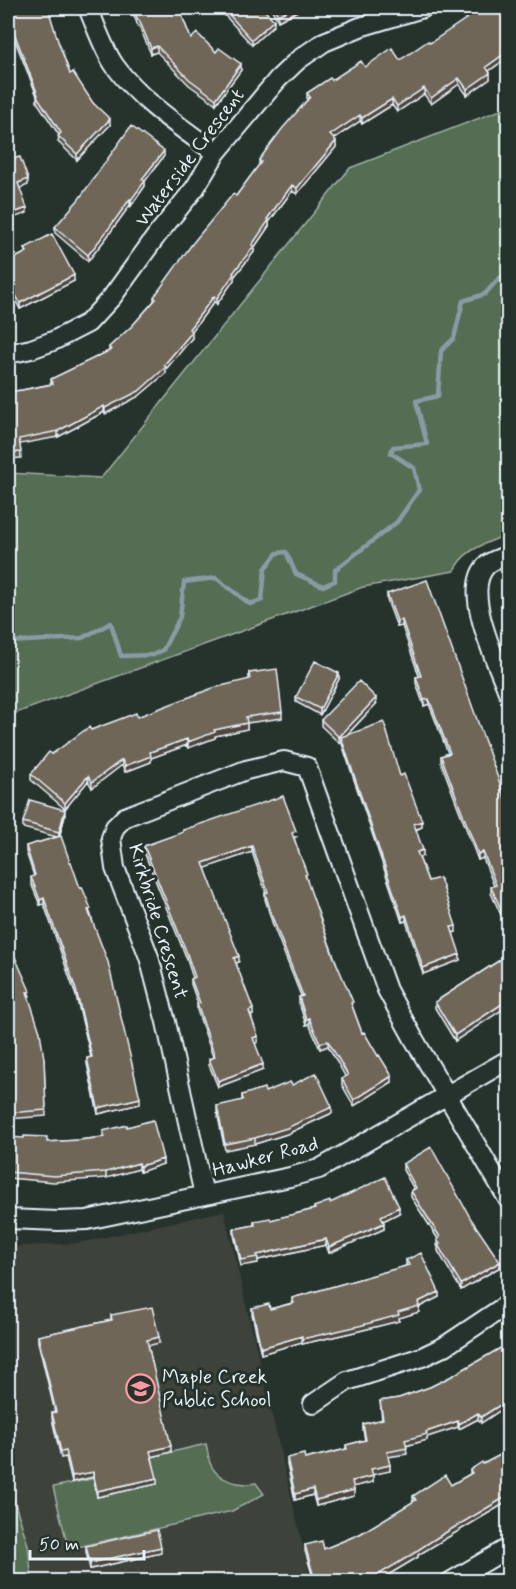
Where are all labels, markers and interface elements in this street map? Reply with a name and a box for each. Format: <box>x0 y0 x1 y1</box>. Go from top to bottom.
street label: Waterside Crescent <box>129 83 251 233</box>
street label: Kirkbride Crescent <box>121 840 194 1003</box>
street label: Hawker Road <box>209 1130 321 1185</box>
place label: Maple Creek Public School <box>162 1364 271 1414</box>
school or university icon: Maple Creek Public School <box>125 1372 157 1404</box>
scale bar <box>30 1523 144 1561</box>
text: 50 m <box>39 1533 79 1557</box>

